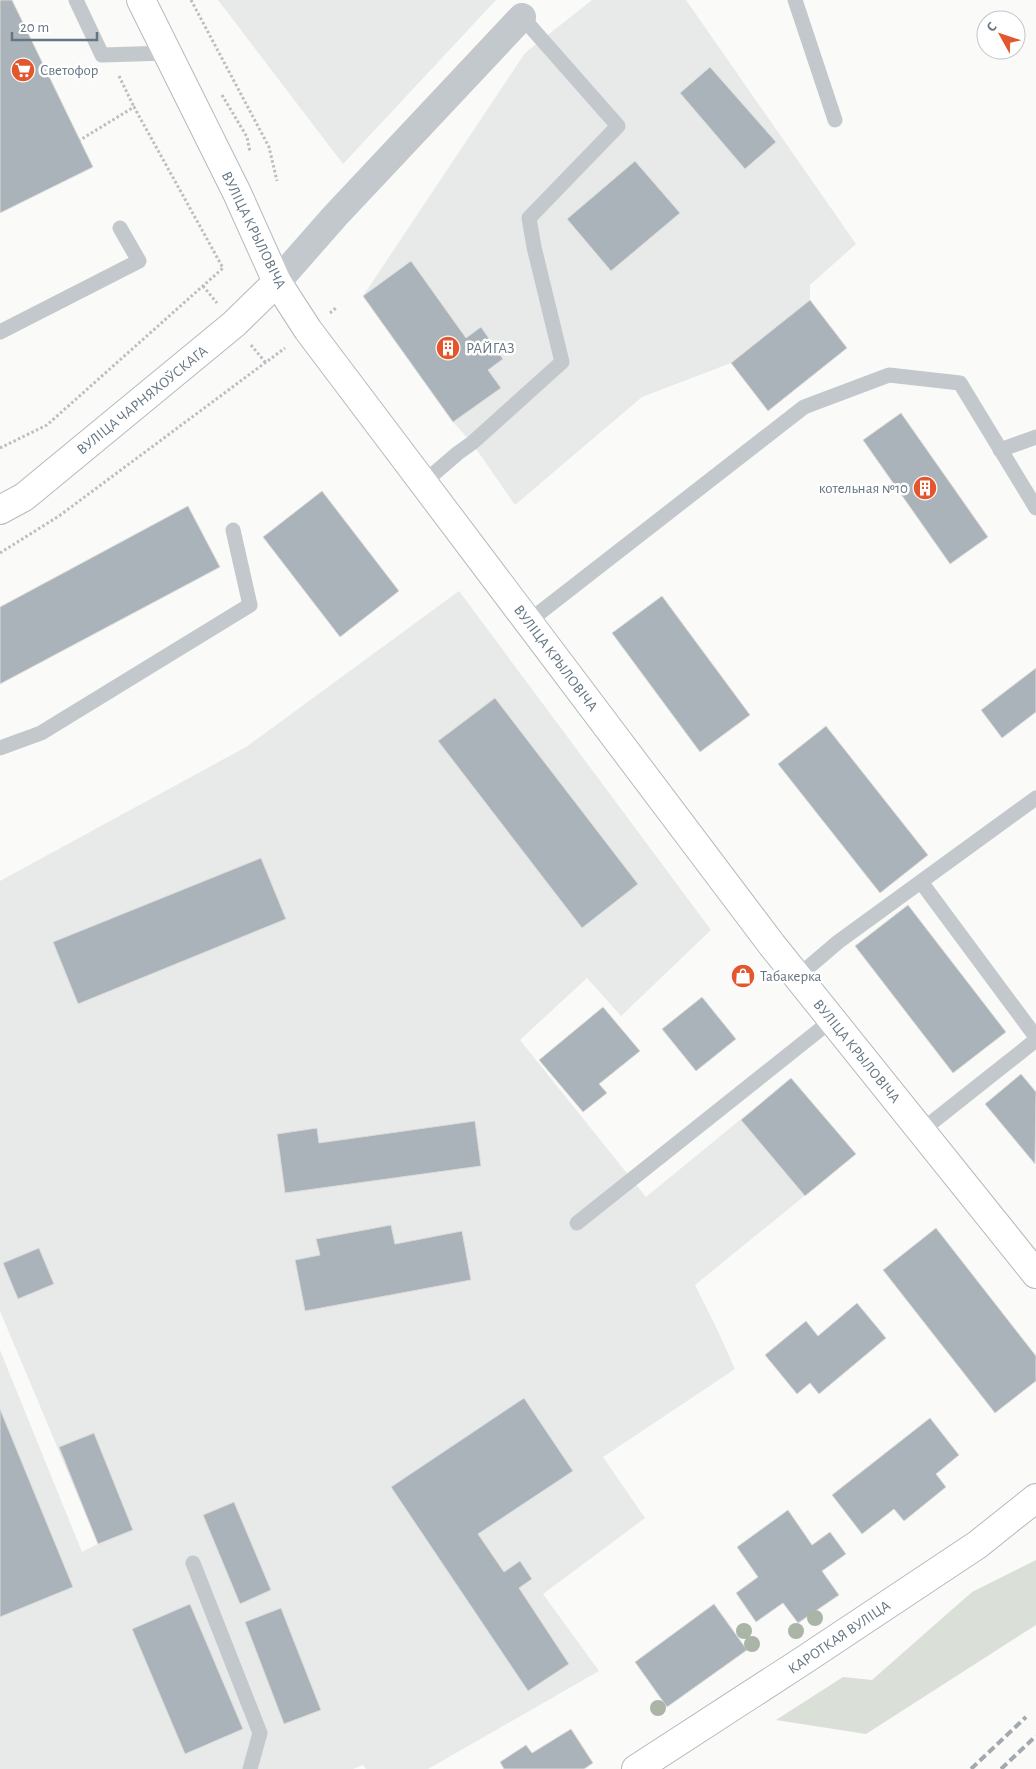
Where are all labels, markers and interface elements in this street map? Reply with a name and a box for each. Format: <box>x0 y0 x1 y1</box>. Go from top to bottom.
scale bar <box>12 10 98 42</box>
north arrow <box>976 10 1026 60</box>
text: 20 m <box>20 20 49 35</box>
text: С <box>984 20 1000 35</box>
supermarket icon: Светофор <box>10 57 36 83</box>
place label: Светофор <box>40 63 99 78</box>
street label: ВУЛІЦА КРЫЛОВІЧА <box>219 169 289 292</box>
building icon: РАЙГАЗ <box>435 335 461 361</box>
place label: РАЙГАЗ <box>466 341 515 356</box>
street label: ВУЛІЦА ЧАРНЯХОЎСКАГА <box>74 342 211 458</box>
building icon: котельная №10 <box>912 475 938 501</box>
place label: котельная №10 <box>819 481 908 496</box>
street label: ВУЛІЦА КРЫЛОВІЧА <box>511 602 600 714</box>
shop icon: Табакерка <box>730 963 756 989</box>
place label: Табакерка <box>760 969 822 984</box>
street label: ВУЛІЦА КРЫЛОВІЧА <box>810 997 903 1106</box>
street label: КАРОТКАЯ ВУЛІЦА <box>786 1598 893 1677</box>

